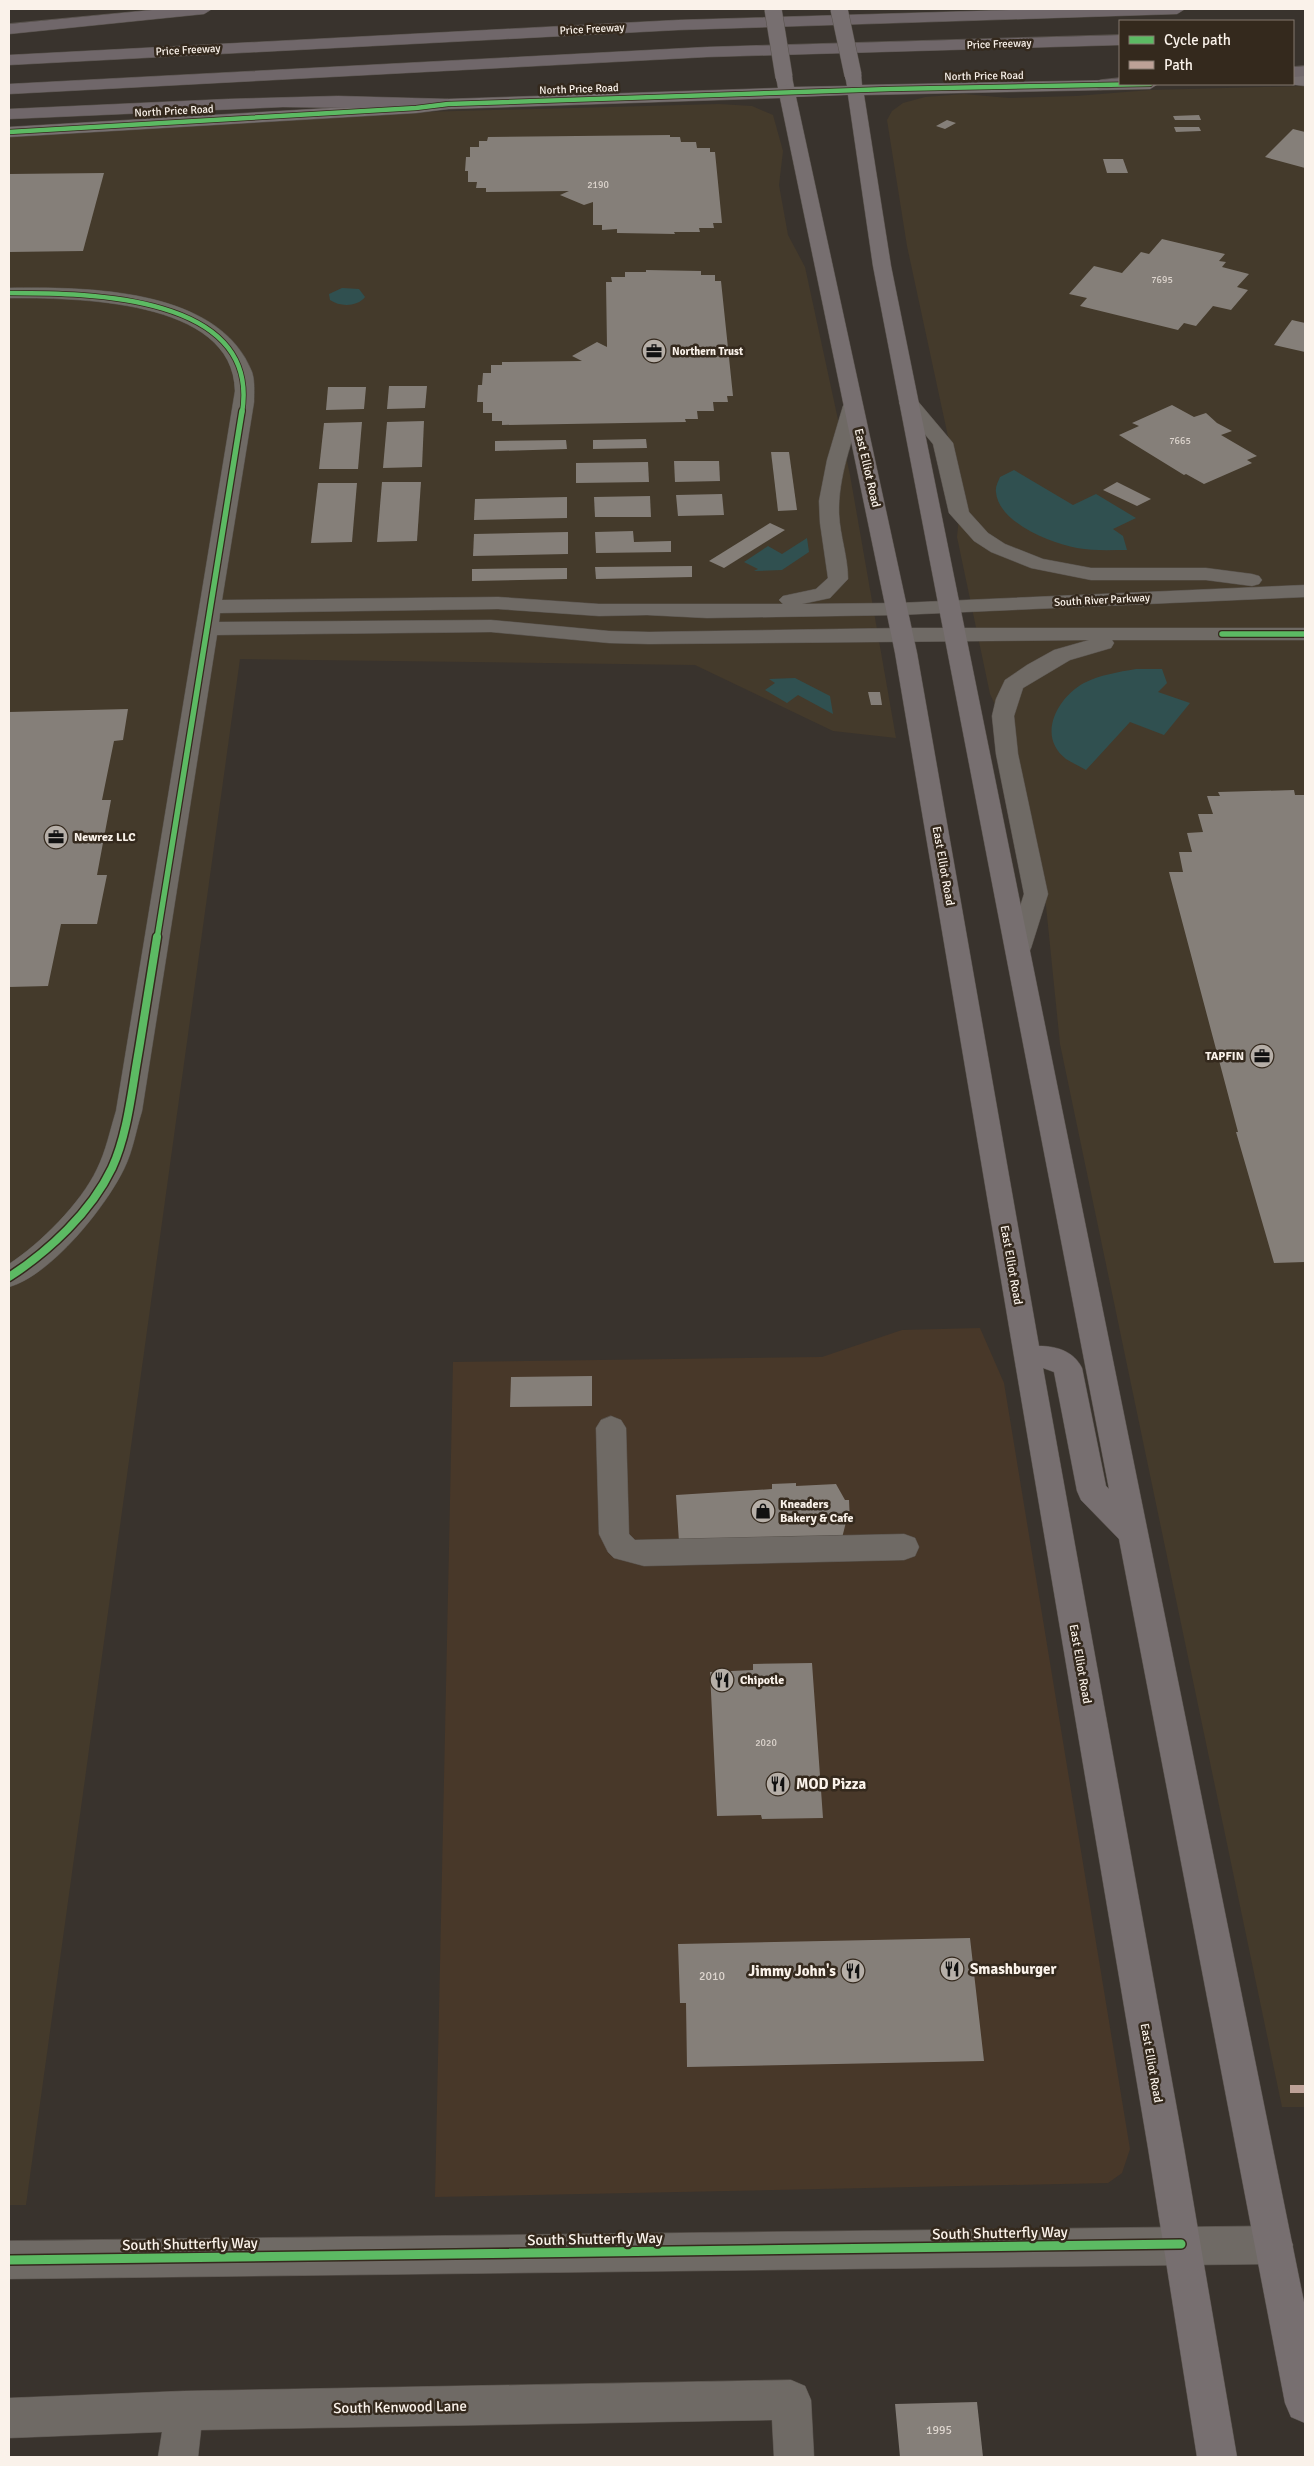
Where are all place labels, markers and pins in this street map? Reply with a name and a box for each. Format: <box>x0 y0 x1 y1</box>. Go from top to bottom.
office icon: Northern Trust <box>641 338 667 364</box>
place label: Northern Trust <box>672 345 743 358</box>
office icon: Newrez LLC <box>43 824 69 850</box>
place label: Newrez LLC <box>74 830 136 845</box>
office icon: TAPFIN <box>1249 1043 1275 1069</box>
place label: TAPFIN <box>1205 1049 1244 1064</box>
place label: Kneaders Bakery & Cafe <box>780 1497 854 1526</box>
shop icon: Kneaders Bakery & Cafe <box>750 1498 776 1524</box>
restaurant icon: Chipotle <box>709 1667 735 1693</box>
place label: Chipotle <box>740 1673 784 1688</box>
restaurant icon: MOD Pizza <box>765 1771 791 1797</box>
place label: MOD Pizza <box>796 1775 867 1793</box>
restaurant icon: Smashburger <box>939 1956 965 1982</box>
restaurant icon: Jimmy John's <box>840 1958 866 1984</box>
place label: Smashburger <box>970 1960 1056 1978</box>
place label: Jimmy John's <box>748 1962 836 1980</box>

